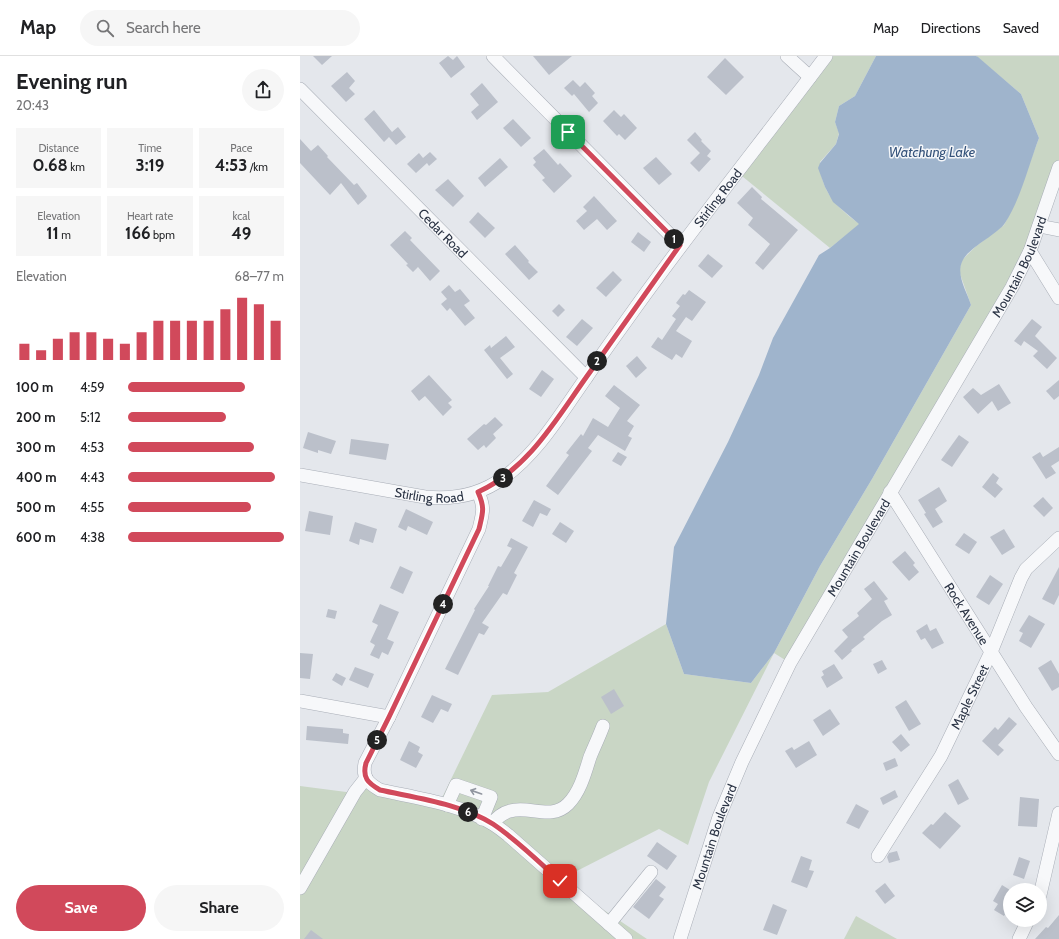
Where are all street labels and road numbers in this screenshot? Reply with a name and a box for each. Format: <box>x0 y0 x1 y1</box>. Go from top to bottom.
street label: Stirling Road <box>690 165 745 230</box>
street label: Cedar Road <box>415 205 471 261</box>
street label: Mountain Boulevard <box>988 214 1049 320</box>
street label: Stirling Road <box>393 484 465 506</box>
street label: Mountain Boulevard <box>823 496 893 599</box>
street label: Rock Avenue <box>941 580 993 648</box>
street label: Maple Street <box>947 661 992 732</box>
street label: Mountain Boulevard <box>688 782 740 891</box>

